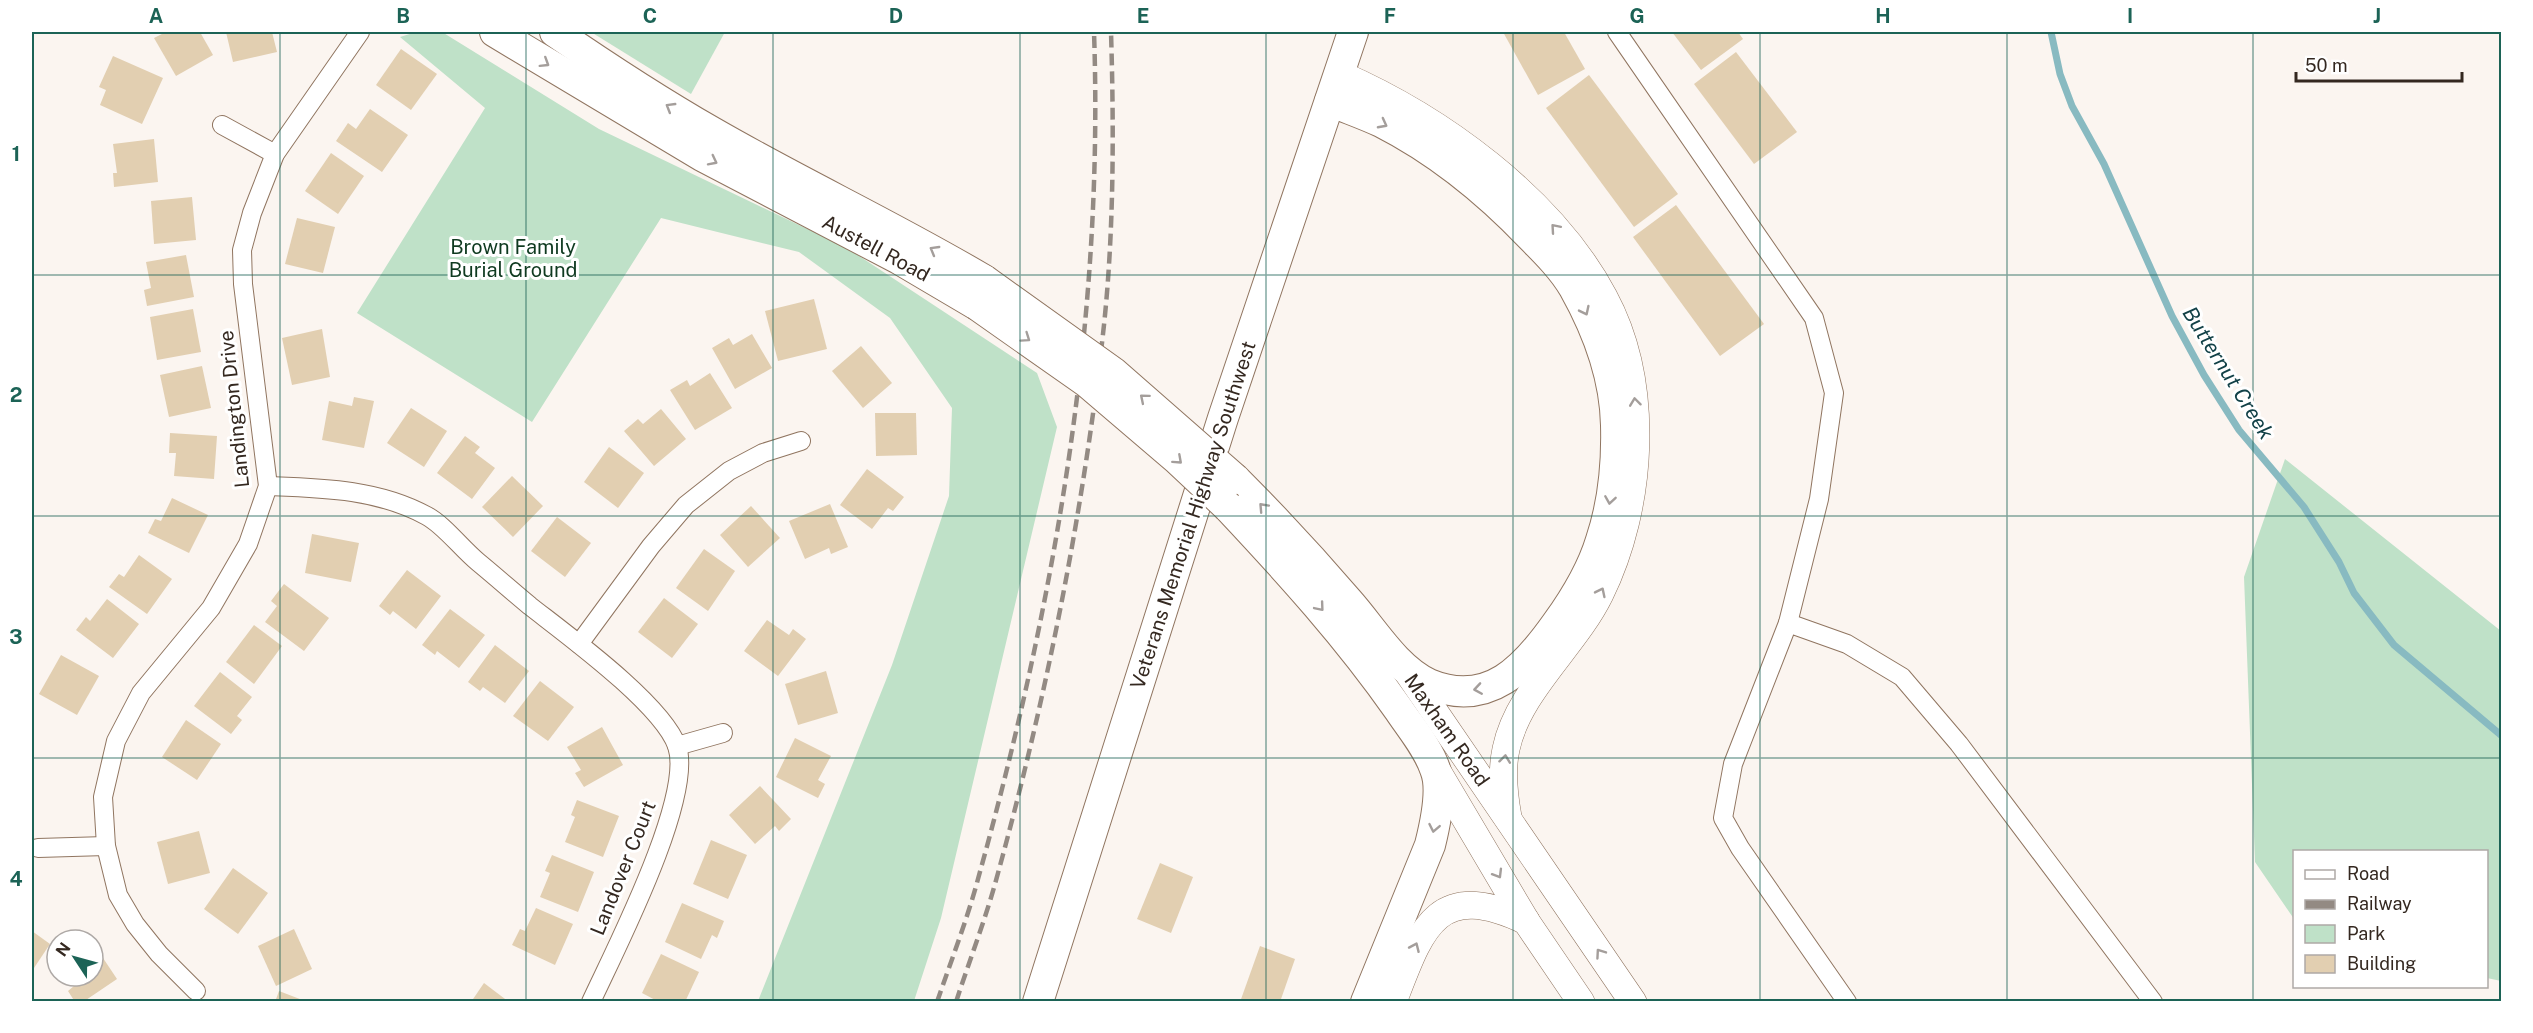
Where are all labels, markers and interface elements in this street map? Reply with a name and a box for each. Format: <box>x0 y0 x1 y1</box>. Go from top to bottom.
text: A <box>149 4 163 28</box>
text: B <box>396 4 410 28</box>
text: C <box>643 4 657 28</box>
text: D <box>889 4 903 28</box>
text: E <box>1137 4 1149 28</box>
text: F <box>1384 4 1396 28</box>
text: G <box>1629 4 1645 28</box>
text: H <box>1875 4 1891 28</box>
text: I <box>2127 4 2133 28</box>
text: J <box>2373 4 2381 28</box>
scale bar <box>2296 45 2462 83</box>
one-way arrow <box>539 55 549 67</box>
text: 50 m <box>2305 55 2348 76</box>
one-way arrow <box>666 103 676 114</box>
one-way arrow <box>1377 117 1387 128</box>
text: 1 <box>12 142 20 166</box>
one-way arrow <box>706 154 717 166</box>
street label: Austell Road <box>818 210 934 286</box>
one-way arrow <box>1551 224 1562 235</box>
park label: Brown Family Burial Ground <box>449 235 577 282</box>
one-way arrow <box>930 246 940 257</box>
water label: Butternut Creek <box>2178 302 2280 444</box>
one-way arrow <box>1578 304 1590 315</box>
street label: Landington Drive <box>214 329 254 489</box>
one-way arrow <box>1019 331 1030 342</box>
street label: Veterans Memorial Highway Southwest <box>1125 338 1261 692</box>
text: 2 <box>10 383 22 407</box>
one-way arrow <box>1140 394 1151 405</box>
one-way arrow <box>1629 398 1641 407</box>
one-way arrow <box>1171 453 1181 464</box>
one-way arrow <box>1604 495 1617 505</box>
one-way arrow <box>1259 503 1270 514</box>
one-way arrow <box>1593 587 1605 598</box>
one-way arrow <box>1313 600 1324 611</box>
text: 3 <box>9 625 23 649</box>
street label: Maxham Road <box>1399 669 1495 791</box>
one-way arrow <box>1473 682 1483 694</box>
one-way arrow <box>1498 755 1511 764</box>
street label: Landover Court <box>585 797 661 939</box>
one-way arrow <box>1428 822 1441 832</box>
legend <box>2293 850 2488 988</box>
text: Road <box>2347 863 2390 884</box>
text: 4 <box>9 867 23 891</box>
one-way arrow <box>1491 868 1503 878</box>
text: Railway <box>2347 893 2412 914</box>
text: Park <box>2347 923 2385 944</box>
north arrow <box>45 928 105 988</box>
text: N <box>52 939 75 960</box>
one-way arrow <box>1408 943 1420 954</box>
one-way arrow <box>1596 949 1607 960</box>
text: Building <box>2347 953 2416 974</box>

